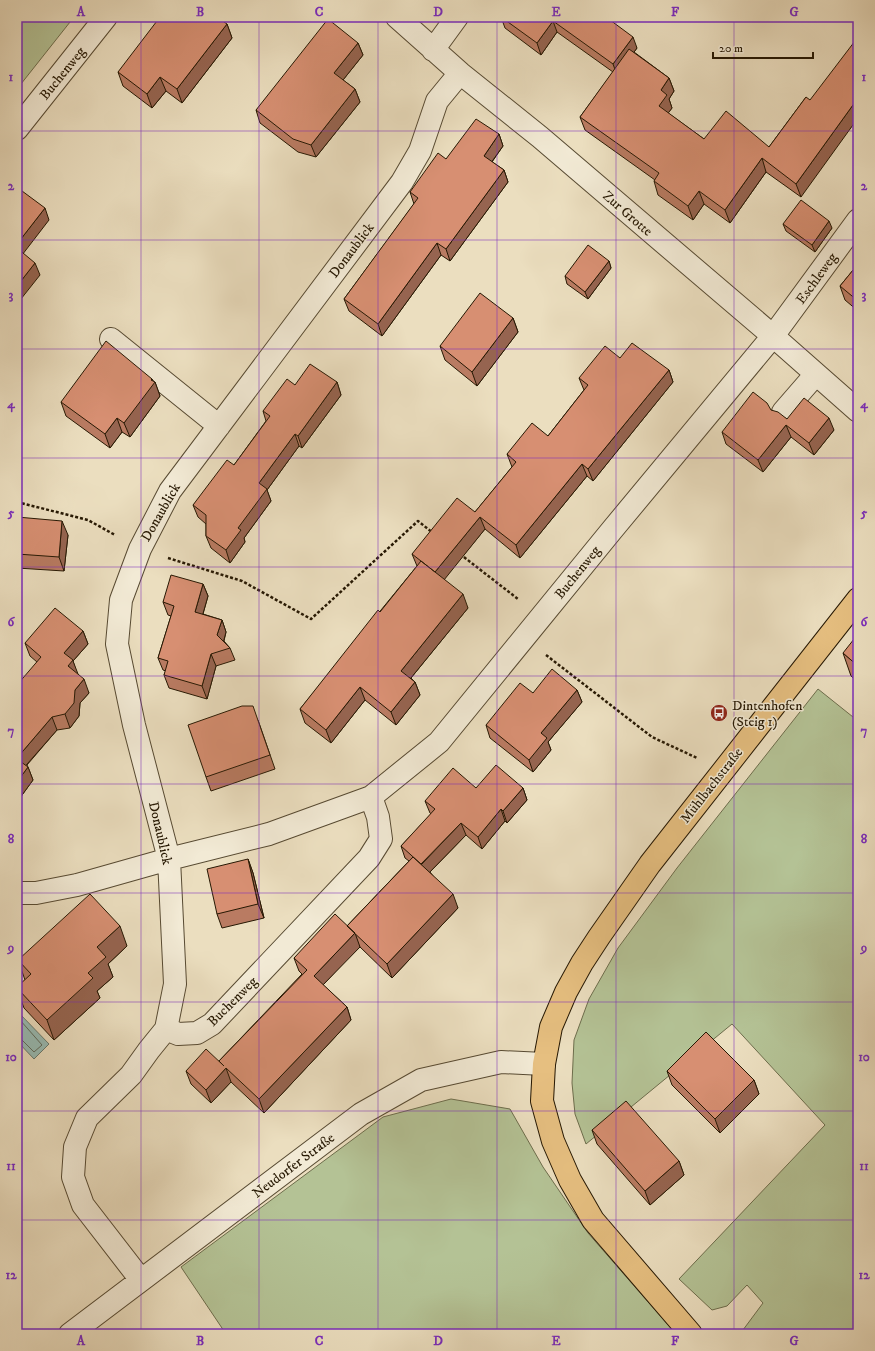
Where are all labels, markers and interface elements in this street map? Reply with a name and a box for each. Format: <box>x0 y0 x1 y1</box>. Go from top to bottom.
text: A <box>76 4 86 20</box>
text: B <box>196 4 204 20</box>
text: C <box>315 4 324 20</box>
text: D <box>433 4 443 20</box>
text: E <box>551 4 561 20</box>
text: F <box>671 4 680 20</box>
text: G <box>789 4 799 20</box>
scale bar <box>713 34 813 60</box>
text: 20 m <box>719 41 743 56</box>
street label: Buchenweg <box>36 43 90 104</box>
text: 1 <box>9 69 14 85</box>
text: 1 <box>862 69 867 85</box>
text: 2 <box>8 178 15 194</box>
text: 2 <box>861 178 868 194</box>
street label: Zur Grotte <box>599 187 656 241</box>
street label: Donaublick <box>325 219 378 282</box>
street label: Eschleweg <box>792 249 842 308</box>
text: 3 <box>9 287 14 303</box>
text: 3 <box>862 287 867 303</box>
text: 4 <box>6 396 15 413</box>
text: 4 <box>859 396 868 413</box>
street label: Donaublick <box>137 480 185 545</box>
text: 5 <box>7 505 15 521</box>
text: 5 <box>860 505 868 521</box>
street label: Buchenweg <box>551 542 605 603</box>
text: 6 <box>8 614 16 630</box>
text: 6 <box>861 614 869 630</box>
place label: Dintenhofen (Steig 1) <box>732 697 803 731</box>
bus stop icon: Dintenhofen (Steig 1) <box>709 703 729 723</box>
text: 7 <box>8 723 15 739</box>
text: 7 <box>861 723 868 739</box>
street label: Mühlbachstraße <box>677 744 747 827</box>
street label: Donaublick <box>144 800 176 867</box>
text: 8 <box>8 831 15 847</box>
text: 8 <box>861 831 868 847</box>
text: 9 <box>7 940 14 956</box>
text: 9 <box>860 940 867 956</box>
street label: Buchenweg <box>204 973 262 1031</box>
text: 10 <box>5 1049 17 1065</box>
text: 10 <box>858 1049 870 1065</box>
street label: Neudorfer Straße <box>249 1129 338 1203</box>
text: 11 <box>6 1158 16 1174</box>
text: 11 <box>859 1158 869 1174</box>
text: 12 <box>5 1267 17 1283</box>
text: 12 <box>858 1267 870 1283</box>
text: A <box>76 1333 86 1349</box>
text: B <box>196 1333 204 1349</box>
text: C <box>315 1333 324 1349</box>
text: D <box>433 1333 443 1349</box>
text: E <box>551 1333 561 1349</box>
text: F <box>671 1333 680 1349</box>
text: G <box>789 1333 799 1349</box>

